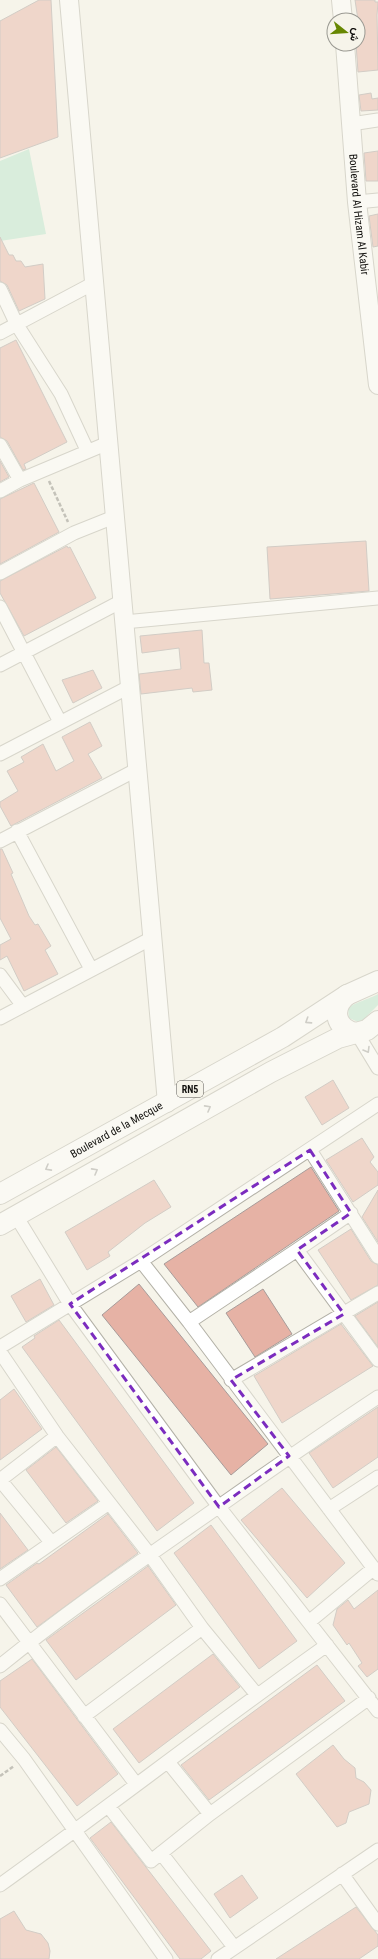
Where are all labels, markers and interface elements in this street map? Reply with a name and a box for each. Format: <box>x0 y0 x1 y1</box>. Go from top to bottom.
north arrow <box>326 12 366 52</box>
text: ش <box>347 27 363 43</box>
street label: Boulevard Al Hizam Al Kabir <box>347 153 372 276</box>
one-way arrow <box>305 1016 312 1024</box>
one-way arrow <box>363 1046 370 1053</box>
road number: RN5 <box>177 1081 203 1097</box>
street label: Boulevard de la Mecque <box>68 1099 165 1160</box>
one-way arrow <box>204 1105 211 1112</box>
one-way arrow <box>45 1163 53 1170</box>
one-way arrow <box>91 1169 98 1176</box>

